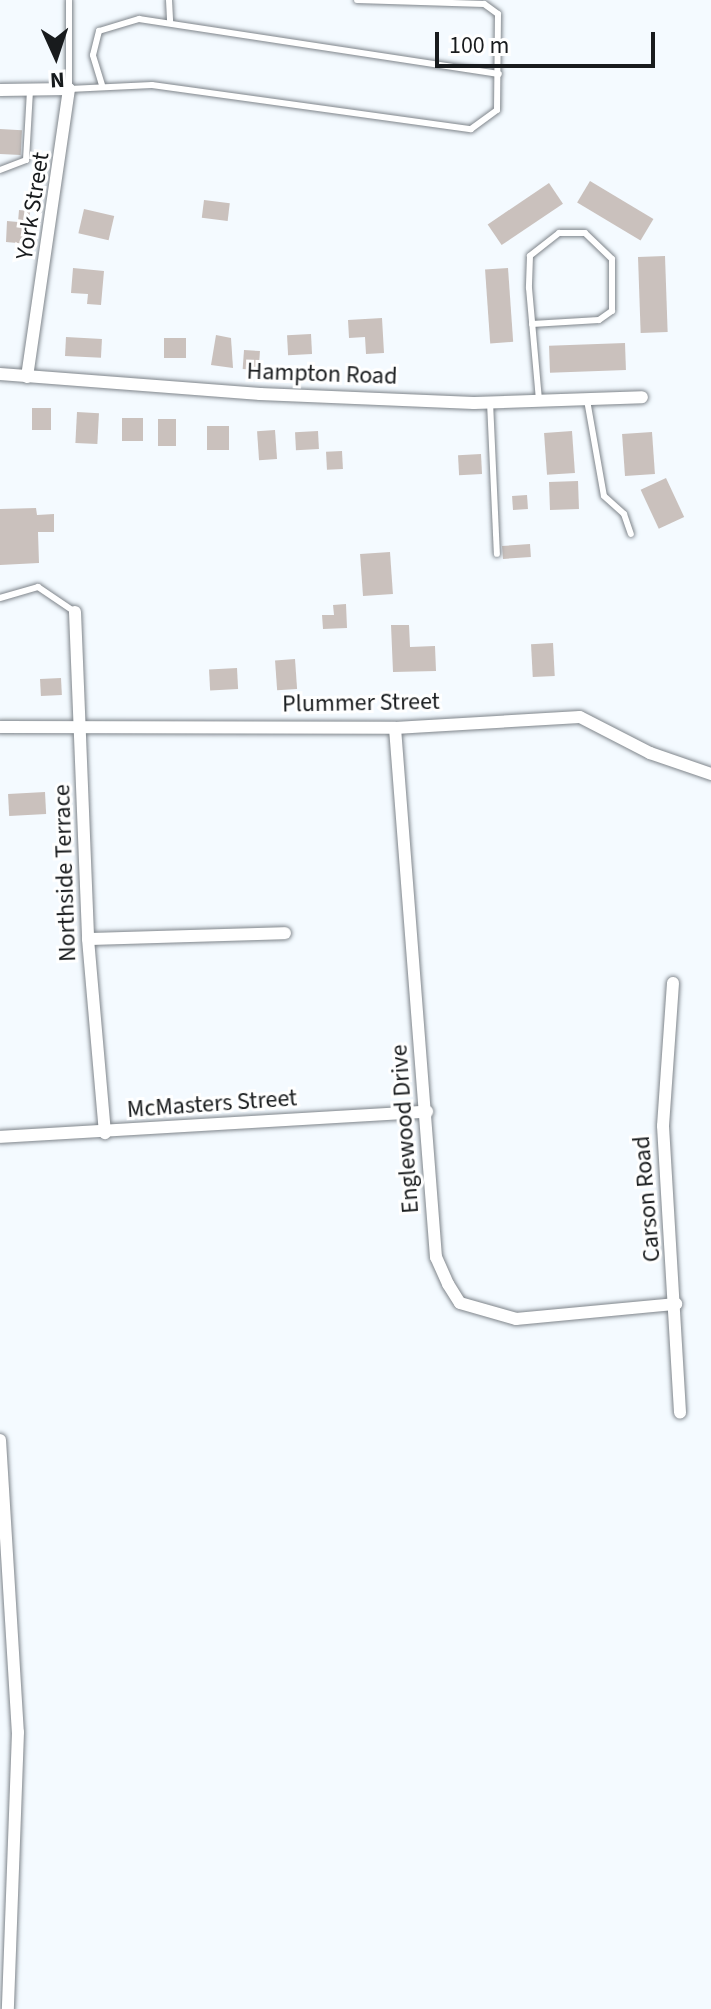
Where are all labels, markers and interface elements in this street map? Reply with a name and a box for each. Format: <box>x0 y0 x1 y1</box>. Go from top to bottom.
north arrow <box>16 16 96 96</box>
scale bar <box>439 16 659 66</box>
text: 100 m <box>449 28 509 63</box>
text: N <box>49 64 65 96</box>
street label: York Street <box>10 150 56 262</box>
street label: Hampton Road <box>246 357 398 391</box>
street label: Plummer Street <box>282 687 440 719</box>
street label: Northside Terrace <box>48 784 82 962</box>
street label: Englewood Drive <box>385 1044 425 1214</box>
street label: McMasters Street <box>126 1084 298 1124</box>
street label: Carson Road <box>627 1135 667 1263</box>

